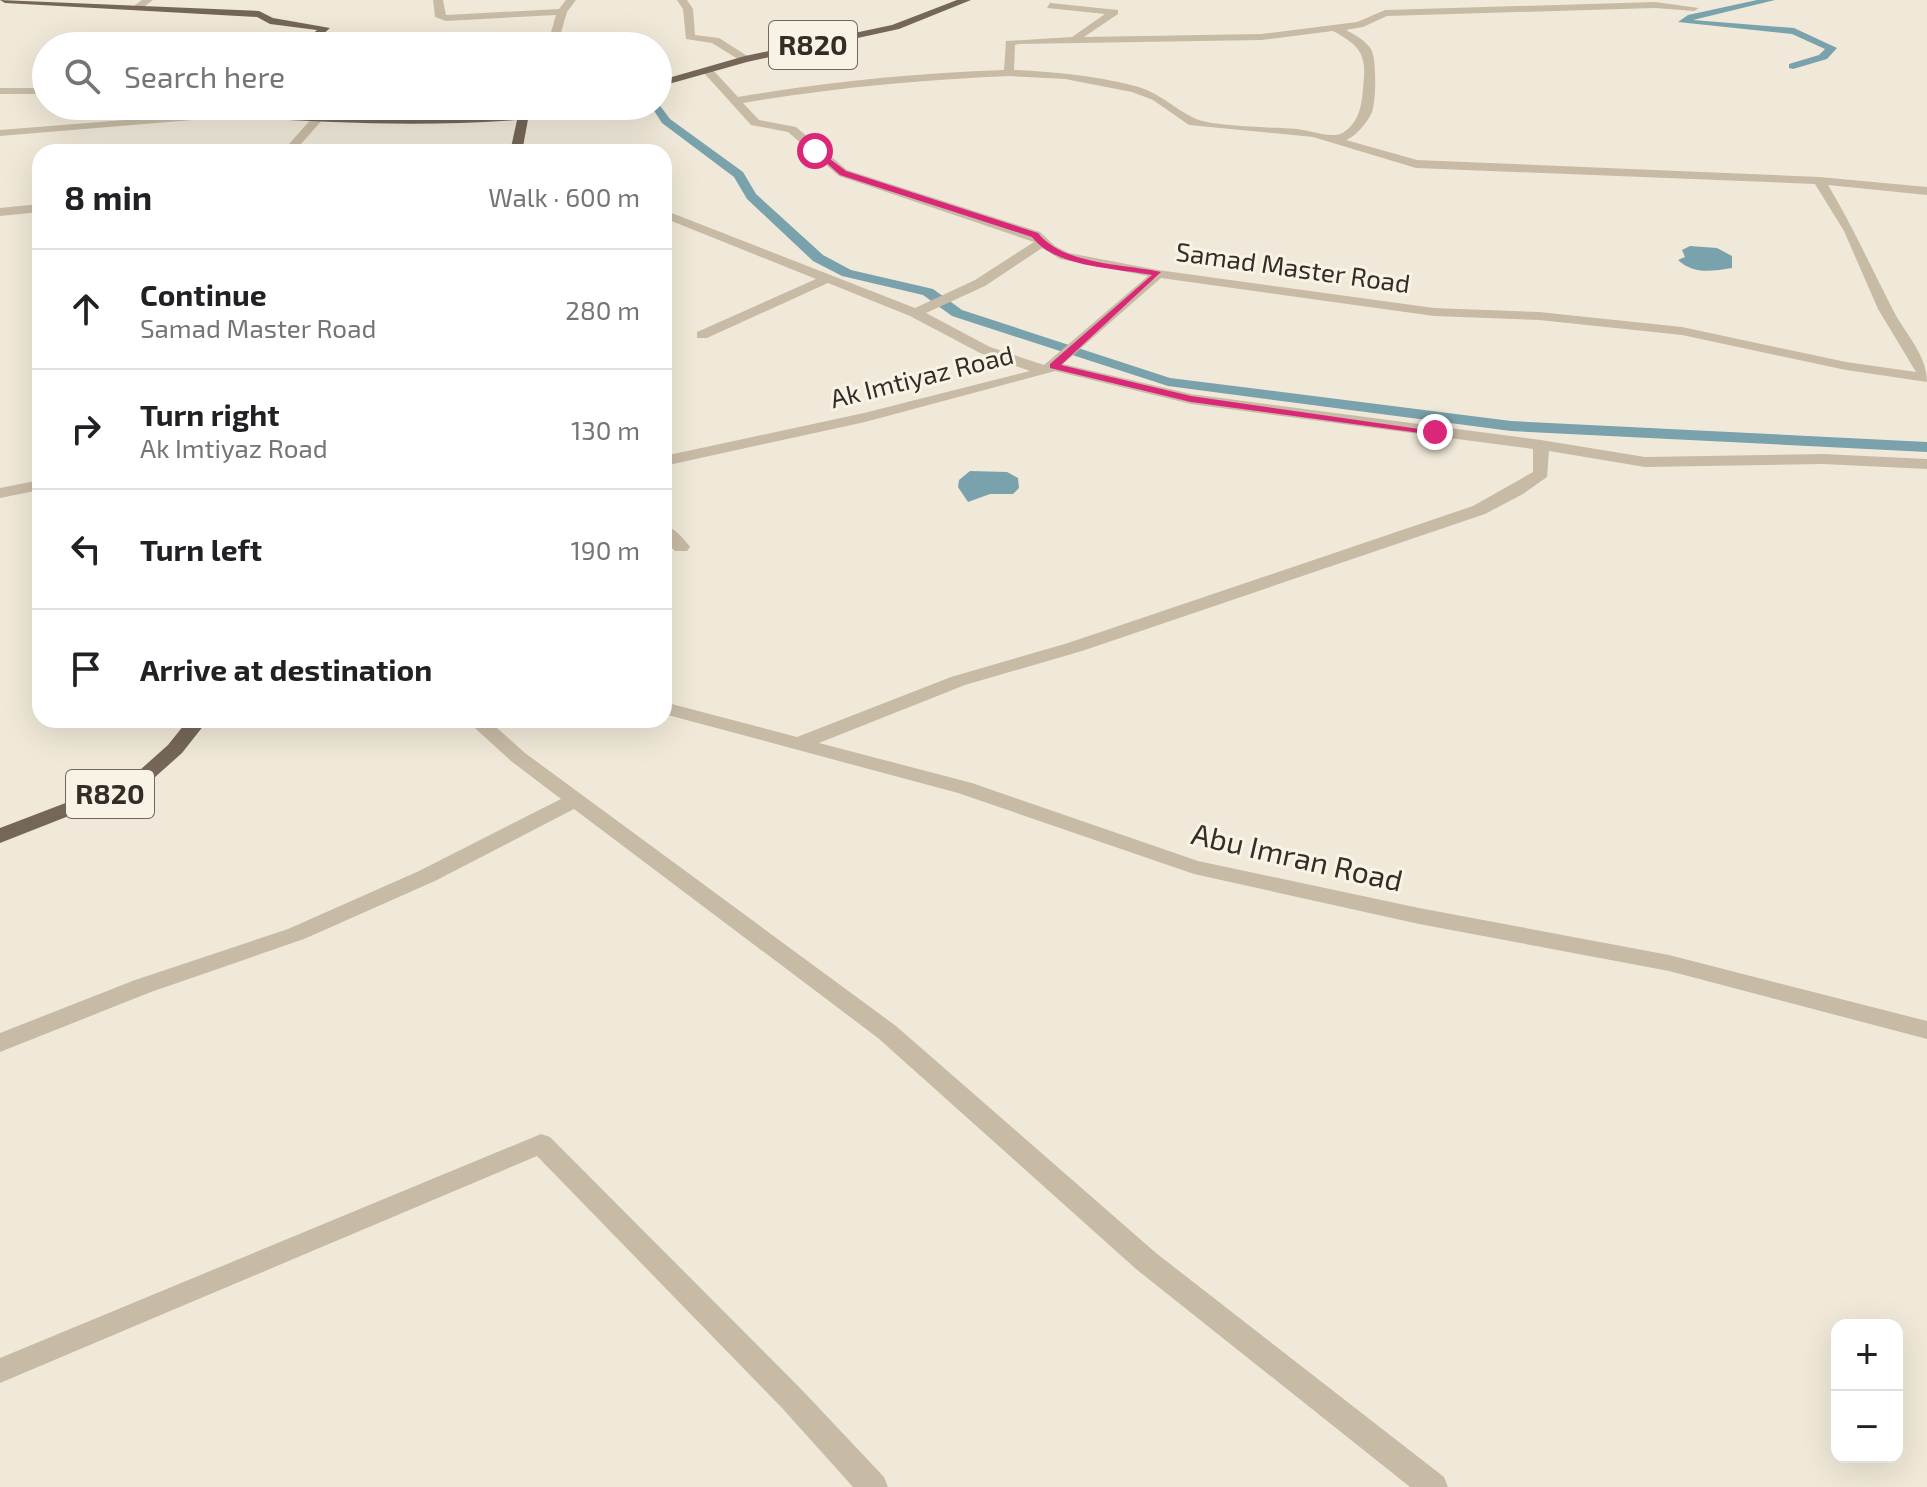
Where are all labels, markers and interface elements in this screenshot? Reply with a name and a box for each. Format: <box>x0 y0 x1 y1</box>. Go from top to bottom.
road number: R820 <box>769 21 857 69</box>
search box <box>32 32 672 120</box>
icon: search <box>60 54 104 98</box>
text: Search here <box>124 58 285 94</box>
route start <box>797 133 833 169</box>
text: 8 min <box>64 176 152 217</box>
text: Walk · 600 m <box>488 181 640 212</box>
street label: Samad Master Road <box>1174 235 1412 298</box>
text: Continue <box>140 276 267 312</box>
icon: ahead <box>64 287 108 331</box>
text: 280 m <box>565 294 640 325</box>
text: Samad Master Road <box>140 312 376 343</box>
street label: Ak Imtiyaz Road <box>827 338 1016 413</box>
text: Turn right <box>140 396 280 432</box>
icon: right <box>64 407 108 451</box>
text: 130 m <box>571 414 640 445</box>
route end <box>1417 414 1453 450</box>
text: Ak Imtiyaz Road <box>140 432 328 463</box>
icon: left <box>64 527 108 571</box>
text: Turn left <box>140 531 262 567</box>
text: 190 m <box>571 534 640 565</box>
icon: arrive <box>64 647 108 691</box>
text: Arrive at destination <box>140 651 432 687</box>
road number: R820 <box>66 770 154 818</box>
street label: Abu Imran Road <box>1188 814 1406 898</box>
map controls <box>1831 1319 1903 1463</box>
button: + <box>1831 1319 1903 1391</box>
button: − <box>1831 1391 1903 1463</box>

